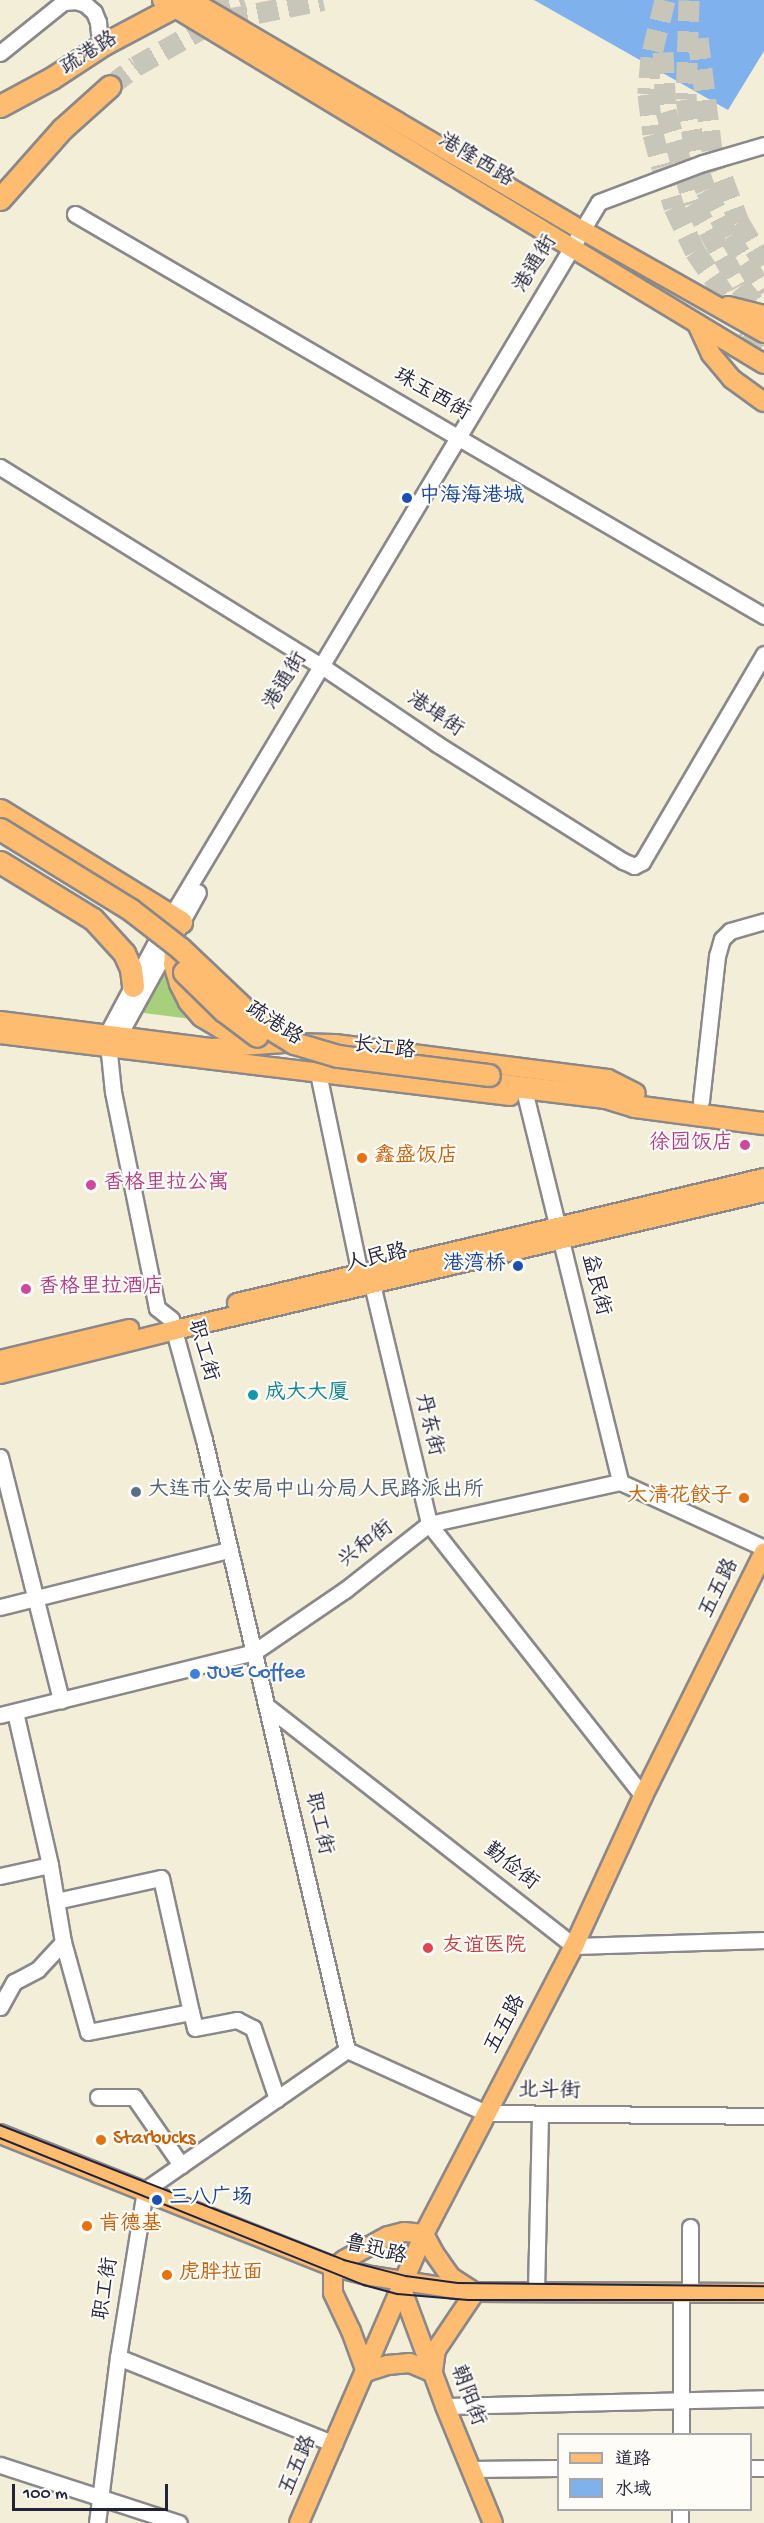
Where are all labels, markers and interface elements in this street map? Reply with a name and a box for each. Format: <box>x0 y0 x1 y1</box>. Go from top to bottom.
street label: 疏港路 <box>57 28 123 82</box>
street label: 港隆西路 <box>433 130 517 194</box>
street label: 港通街 <box>510 232 564 298</box>
street label: 珠玉西街 <box>388 364 474 428</box>
place label: 中海海港城 <box>419 485 524 511</box>
marker: 中海海港城 <box>400 491 414 505</box>
street label: 港通街 <box>260 649 314 715</box>
street label: 港埠街 <box>401 688 467 744</box>
street label: 疏港路 <box>240 997 306 1053</box>
street label: 长江路 <box>351 1034 417 1066</box>
place label: 徐园饭店 <box>649 1132 733 1158</box>
marker: 徐园饭店 <box>738 1138 752 1152</box>
place label: 鑫盛饭店 <box>374 1145 458 1171</box>
marker: 鑫盛饭店 <box>355 1151 369 1165</box>
place label: 香格里拉公寓 <box>103 1172 229 1198</box>
marker: 香格里拉公寓 <box>84 1178 98 1192</box>
street label: 人民路 <box>343 1241 411 1279</box>
street label: 益民街 <box>574 1251 614 1319</box>
place label: 港湾桥 <box>443 1253 506 1279</box>
marker: 港湾桥 <box>511 1259 525 1273</box>
place label: 香格里拉酒店 <box>38 1276 164 1302</box>
marker: 香格里拉酒店 <box>19 1282 33 1296</box>
street label: 职工街 <box>180 1317 222 1385</box>
place label: 成大大厦 <box>265 1382 349 1408</box>
marker: 成大大厦 <box>246 1388 260 1402</box>
street label: 丹东街 <box>408 1391 446 1459</box>
place label: 大连市公安局中山分局人民路派出所 <box>148 1479 484 1505</box>
marker: 大连市公安局中山分局人民路派出所 <box>129 1485 143 1499</box>
place label: 大清花餃子 <box>627 1485 732 1511</box>
marker: 大清花餃子 <box>737 1491 751 1505</box>
street label: 兴和街 <box>334 1517 400 1575</box>
street label: 五五路 <box>696 1555 746 1623</box>
place label: JUE Coffee <box>207 1661 305 1687</box>
marker: JUE Coffee <box>188 1667 202 1681</box>
street label: 职工街 <box>298 1790 336 1858</box>
street label: 勤俭街 <box>477 1839 543 1897</box>
place label: 友谊医院 <box>442 1935 526 1961</box>
marker: 友谊医院 <box>419 1939 437 1957</box>
street label: 五五路 <box>481 1991 533 2059</box>
street label: 北斗街 <box>517 2080 581 2106</box>
place label: Starbucks <box>113 2127 196 2153</box>
marker: Starbucks <box>94 2133 108 2147</box>
place label: 三八广场 <box>169 2187 253 2213</box>
marker: 三八广场 <box>150 2193 164 2207</box>
place label: 肯德基 <box>99 2213 162 2239</box>
marker: 肯德基 <box>80 2219 94 2233</box>
street label: 鲁迅路 <box>341 2232 409 2272</box>
street label: 职工街 <box>91 2256 125 2322</box>
place label: 虎胖拉面 <box>179 2262 263 2288</box>
marker: 虎胖拉面 <box>160 2268 174 2282</box>
street label: 朝阳街 <box>443 2362 489 2430</box>
street label: 五五路 <box>276 2432 324 2500</box>
legend <box>557 2433 752 2511</box>
text: 道路 <box>615 2450 651 2471</box>
scale bar <box>15 2472 171 2510</box>
text: 水域 <box>615 2480 651 2501</box>
text: 100 m <box>23 2484 68 2505</box>

